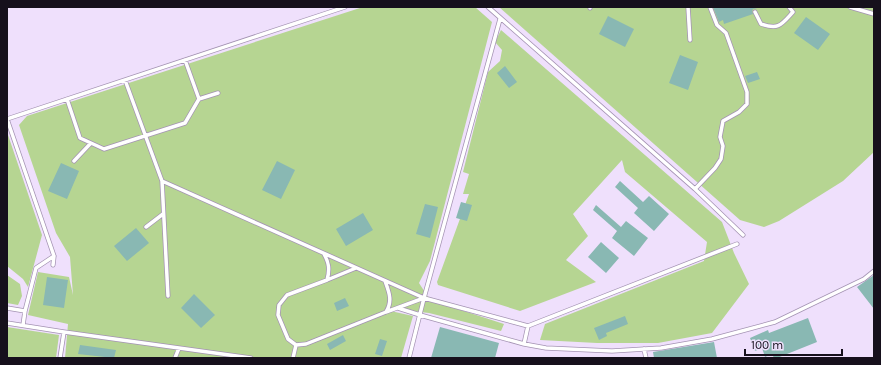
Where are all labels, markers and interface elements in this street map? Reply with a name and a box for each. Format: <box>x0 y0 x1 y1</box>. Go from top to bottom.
scale bar <box>745 331 842 357</box>
text: 100 m <box>751 338 783 352</box>

